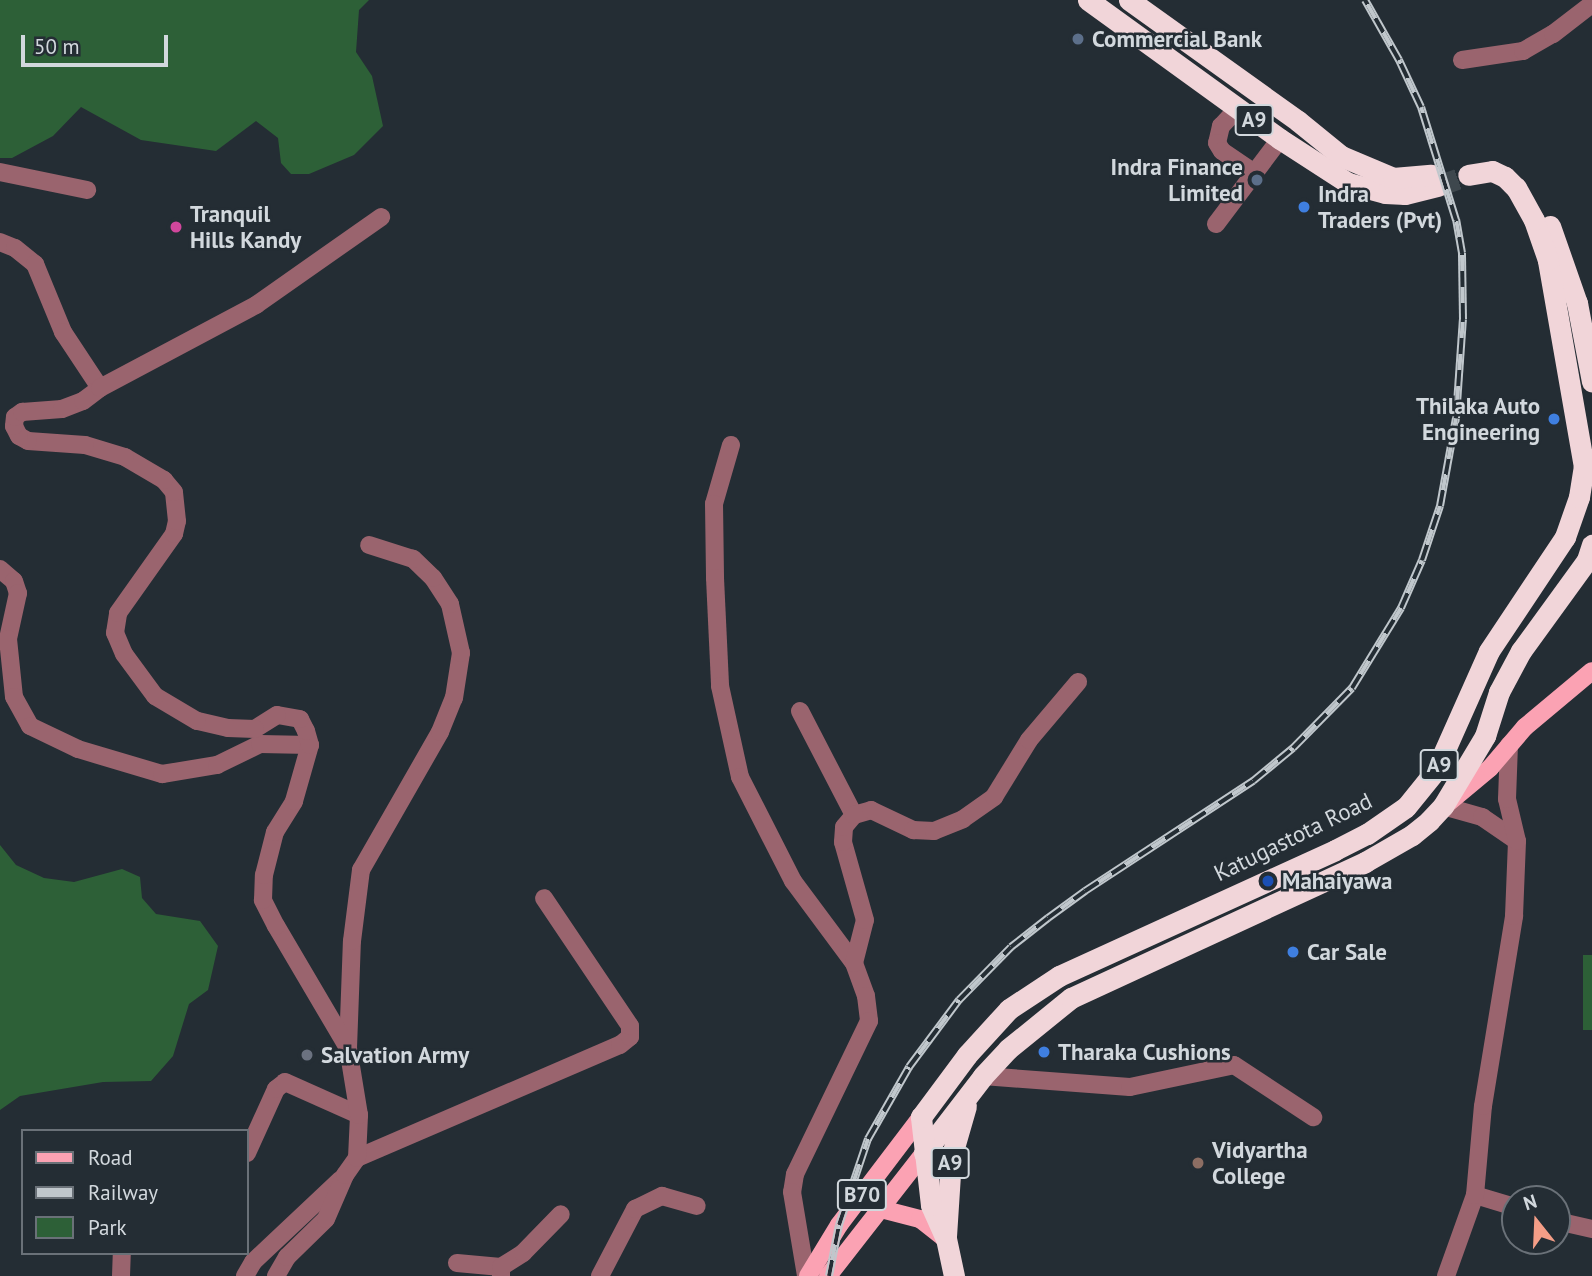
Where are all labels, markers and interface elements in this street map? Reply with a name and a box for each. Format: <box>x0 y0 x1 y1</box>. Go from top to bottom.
scale bar <box>24 21 172 65</box>
place label: Commercial Bank <box>1092 25 1262 53</box>
marker: Commercial Bank <box>1070 31 1086 47</box>
text: 50 m <box>34 33 80 60</box>
road number: A9 <box>1233 102 1275 138</box>
place label: Indra Finance Limited <box>1111 153 1243 207</box>
marker: Indra Finance Limited <box>1249 172 1265 188</box>
place label: Indra Traders (Pvt) <box>1318 180 1442 234</box>
marker: Indra Traders (Pvt) <box>1296 199 1312 215</box>
place label: Tranquil Hills Kandy <box>190 200 301 254</box>
marker: Tranquil Hills Kandy <box>168 219 184 235</box>
place label: Thilaka Auto Engineering <box>1415 392 1540 446</box>
marker: Thilaka Auto Engineering <box>1546 411 1562 427</box>
road number: A9 <box>1418 748 1460 782</box>
street label: Katugastota Road <box>1210 787 1376 887</box>
place label: Mahaiyawa <box>1282 867 1392 895</box>
marker: Mahaiyawa <box>1260 873 1276 889</box>
place label: Car Sale <box>1307 938 1387 966</box>
marker: Car Sale <box>1285 944 1301 960</box>
place label: Tharaka Cushions <box>1058 1038 1231 1066</box>
place label: Salvation Army <box>321 1041 470 1069</box>
marker: Tharaka Cushions <box>1036 1044 1052 1060</box>
marker: Salvation Army <box>299 1047 315 1063</box>
legend <box>21 1129 248 1255</box>
place label: Vidyartha College <box>1212 1136 1308 1190</box>
text: Road <box>88 1144 132 1171</box>
road number: A9 <box>929 1146 971 1180</box>
marker: Vidyartha College <box>1190 1155 1206 1171</box>
road number: B70 <box>836 1178 888 1212</box>
text: Railway <box>88 1179 158 1206</box>
north arrow <box>1501 1185 1571 1255</box>
text: N <box>1520 1189 1540 1215</box>
text: Park <box>88 1214 127 1241</box>

